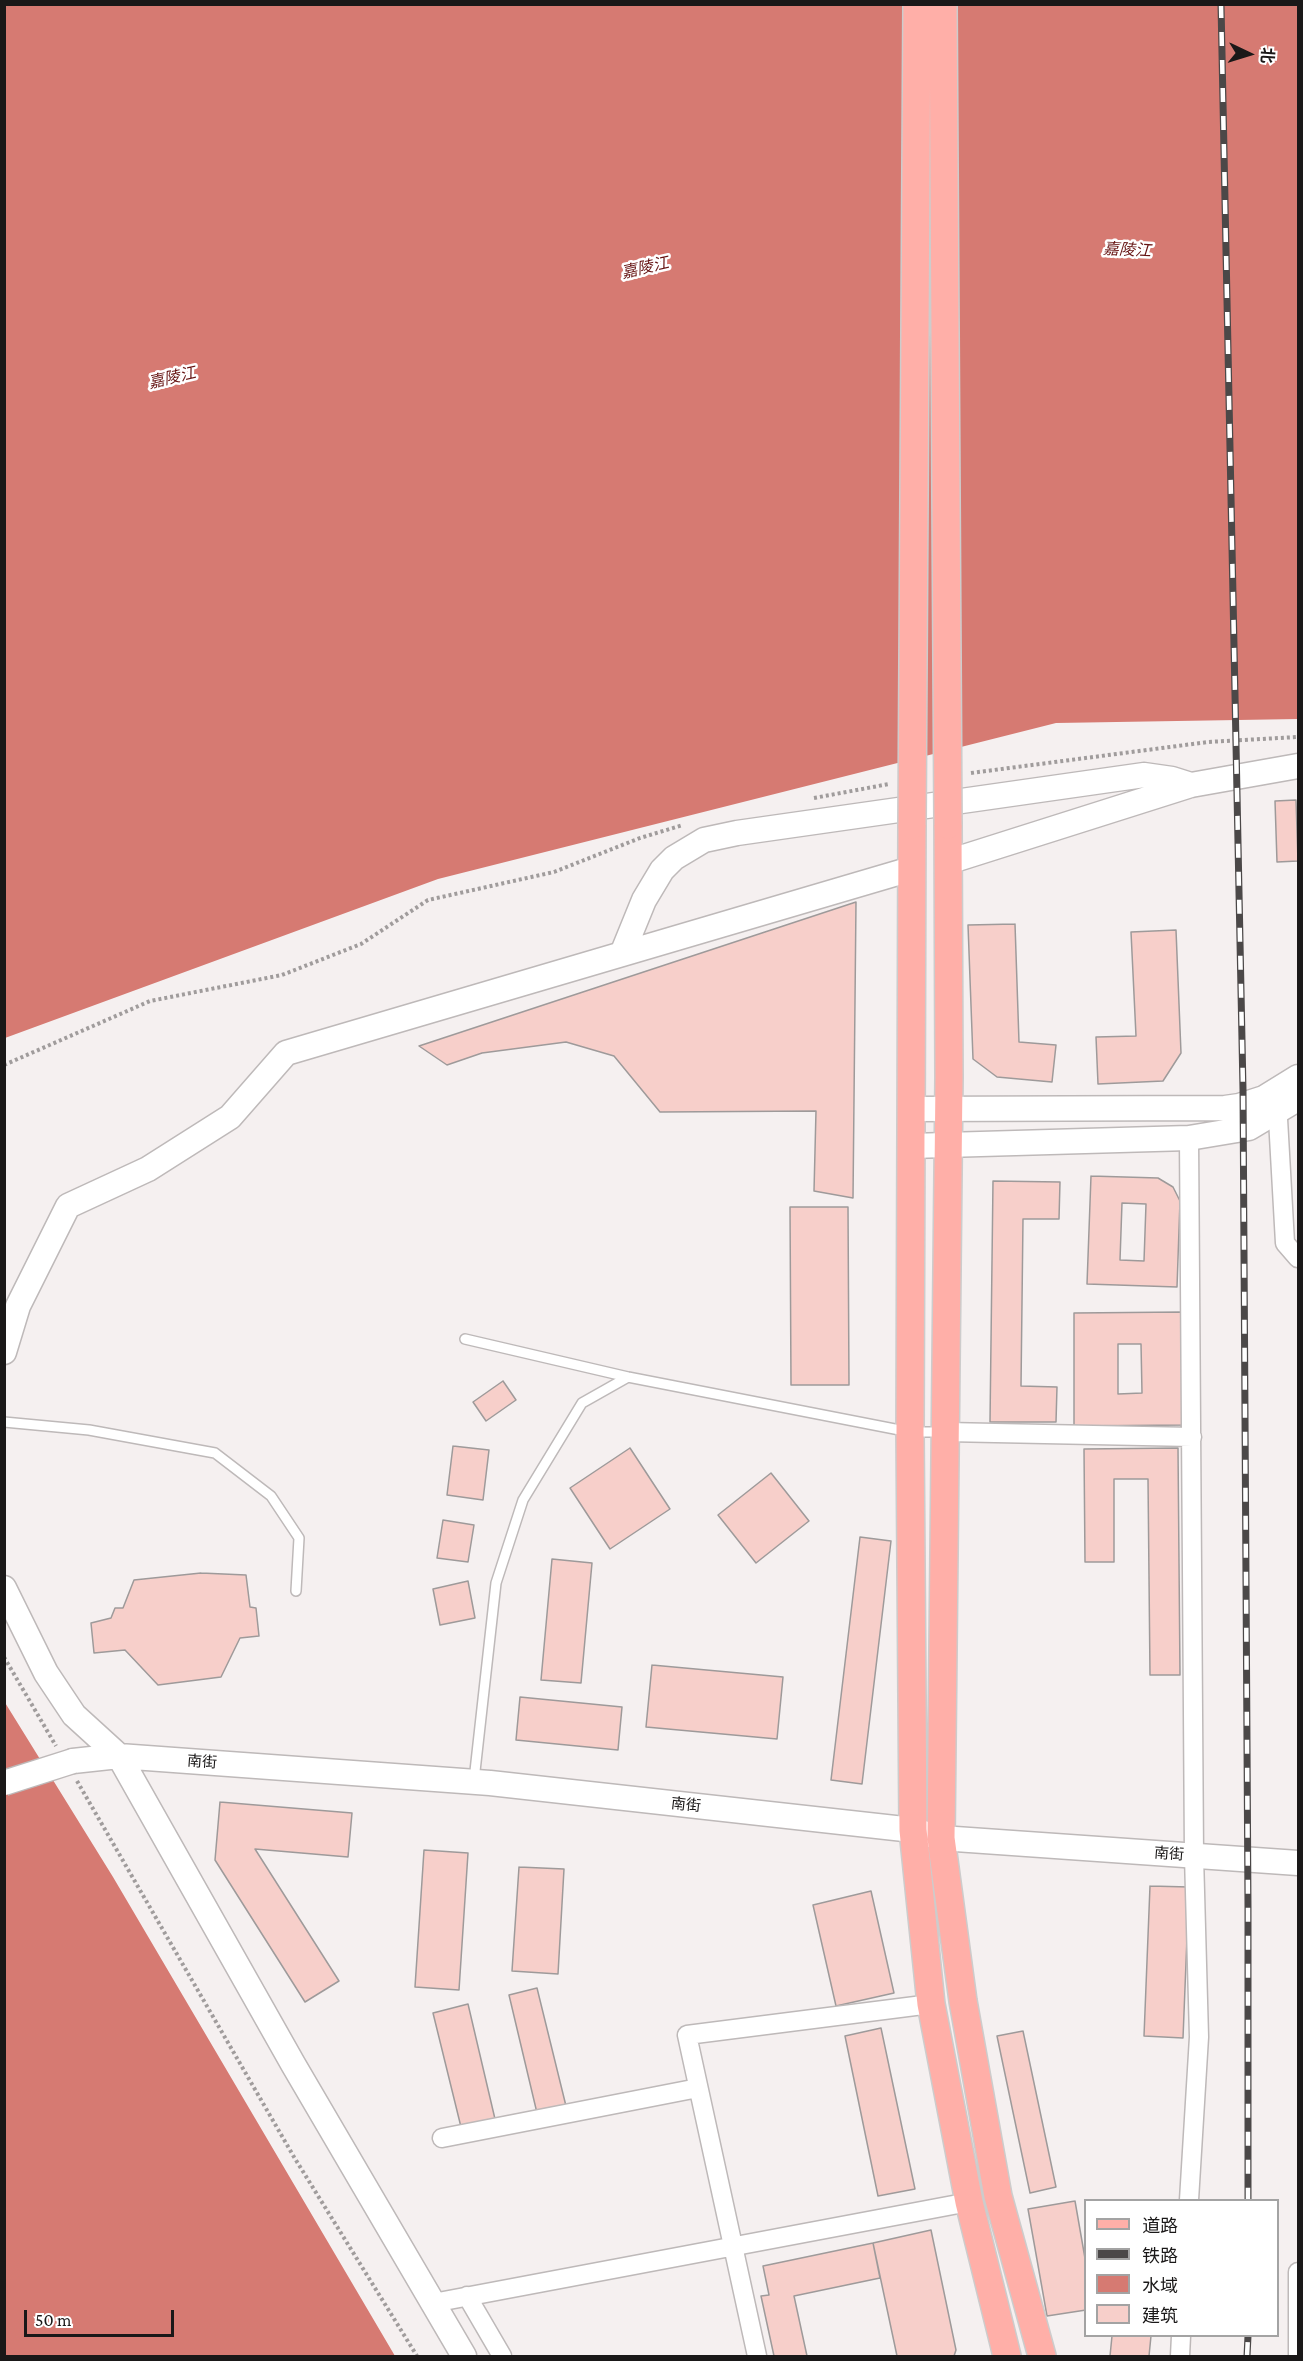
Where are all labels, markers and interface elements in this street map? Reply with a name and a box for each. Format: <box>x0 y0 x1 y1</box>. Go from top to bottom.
north arrow <box>1219 24 1279 84</box>
text: 北 <box>1258 47 1276 64</box>
water label: 嘉陵江 <box>1103 239 1151 261</box>
water label: 嘉陵江 <box>619 253 671 283</box>
water label: 嘉陵江 <box>146 363 198 393</box>
street label: 南街 <box>186 1752 218 1772</box>
street label: 南街 <box>670 1794 702 1816</box>
street label: 南街 <box>1153 1844 1185 1864</box>
legend <box>1084 2199 1279 2337</box>
text: 道路 <box>1142 2216 1178 2236</box>
text: 铁路 <box>1142 2246 1178 2266</box>
text: 水域 <box>1142 2276 1178 2296</box>
scale bar <box>27 2298 177 2336</box>
text: 建筑 <box>1142 2306 1178 2326</box>
text: 50 m <box>35 2310 72 2330</box>

